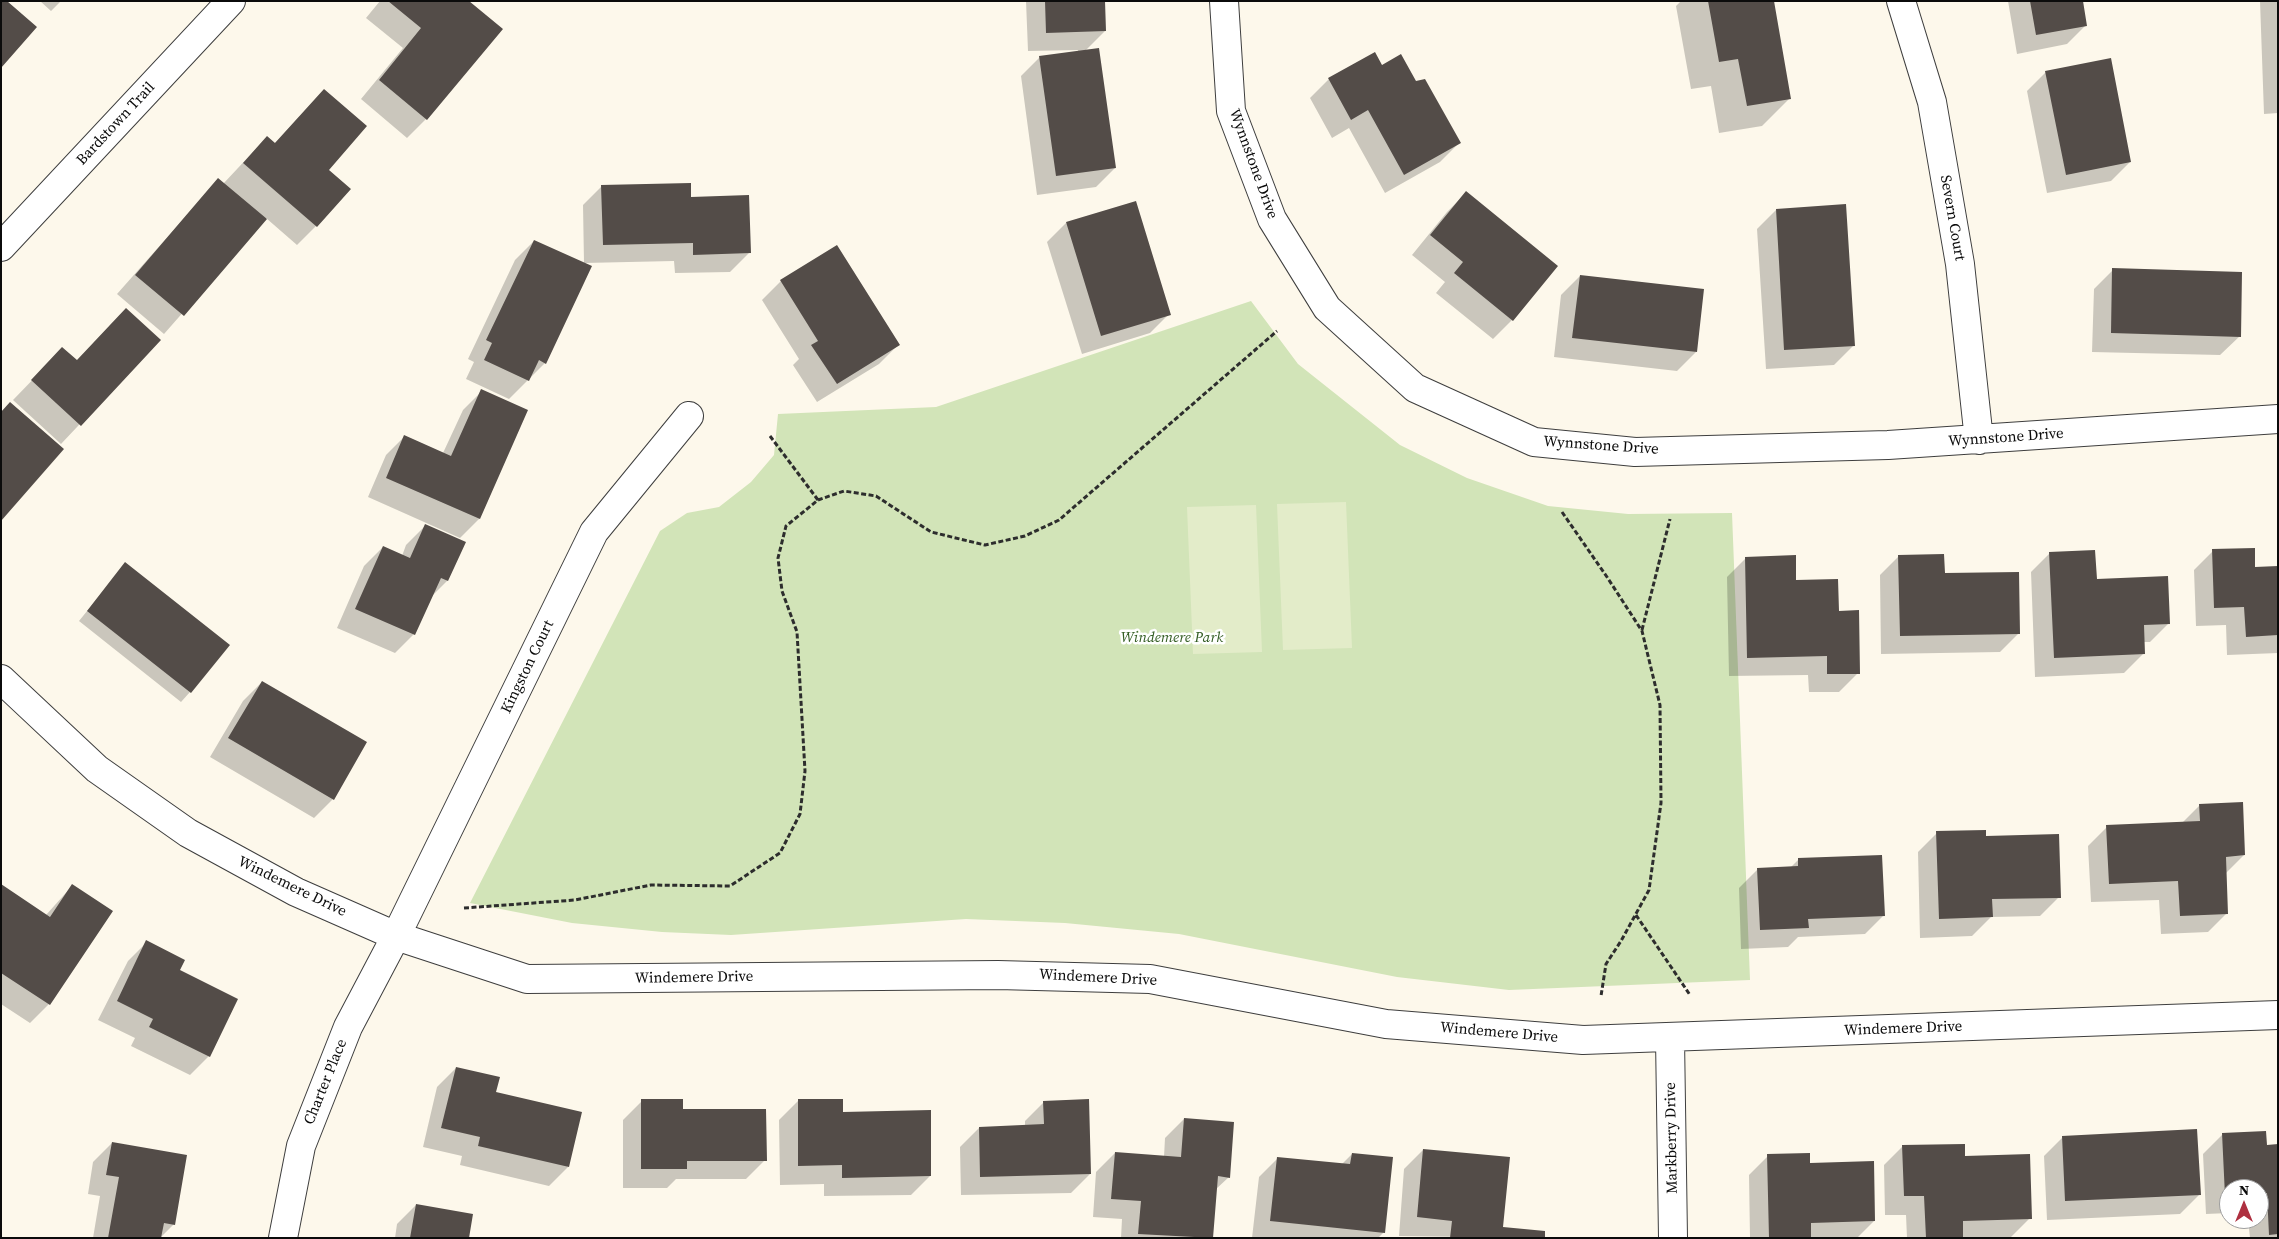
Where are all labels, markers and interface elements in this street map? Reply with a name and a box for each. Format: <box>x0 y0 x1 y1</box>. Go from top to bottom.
street label: Bardstown Trail <box>73 79 159 169</box>
street label: Wynnstone Drive <box>1225 107 1281 221</box>
street label: Severn Court <box>1936 174 1968 262</box>
street label: Wynnstone Drive <box>1948 425 2064 451</box>
street label: Wynnstone Drive <box>1543 433 1659 459</box>
street label: Kingston Court <box>498 618 558 716</box>
park label: Windemere Park <box>1121 629 1223 647</box>
street label: Windemere Drive <box>235 853 349 921</box>
street label: Windemere Drive <box>1038 966 1158 990</box>
street label: Windemere Drive <box>635 968 753 988</box>
street label: Windemere Drive <box>1843 1018 1963 1040</box>
street label: Windemere Drive <box>1439 1019 1559 1047</box>
street label: Charter Place <box>301 1037 351 1127</box>
street label: Markberry Drive <box>1662 1082 1682 1194</box>
north arrow <box>2219 1179 2269 1229</box>
text: N <box>2239 1180 2249 1200</box>

